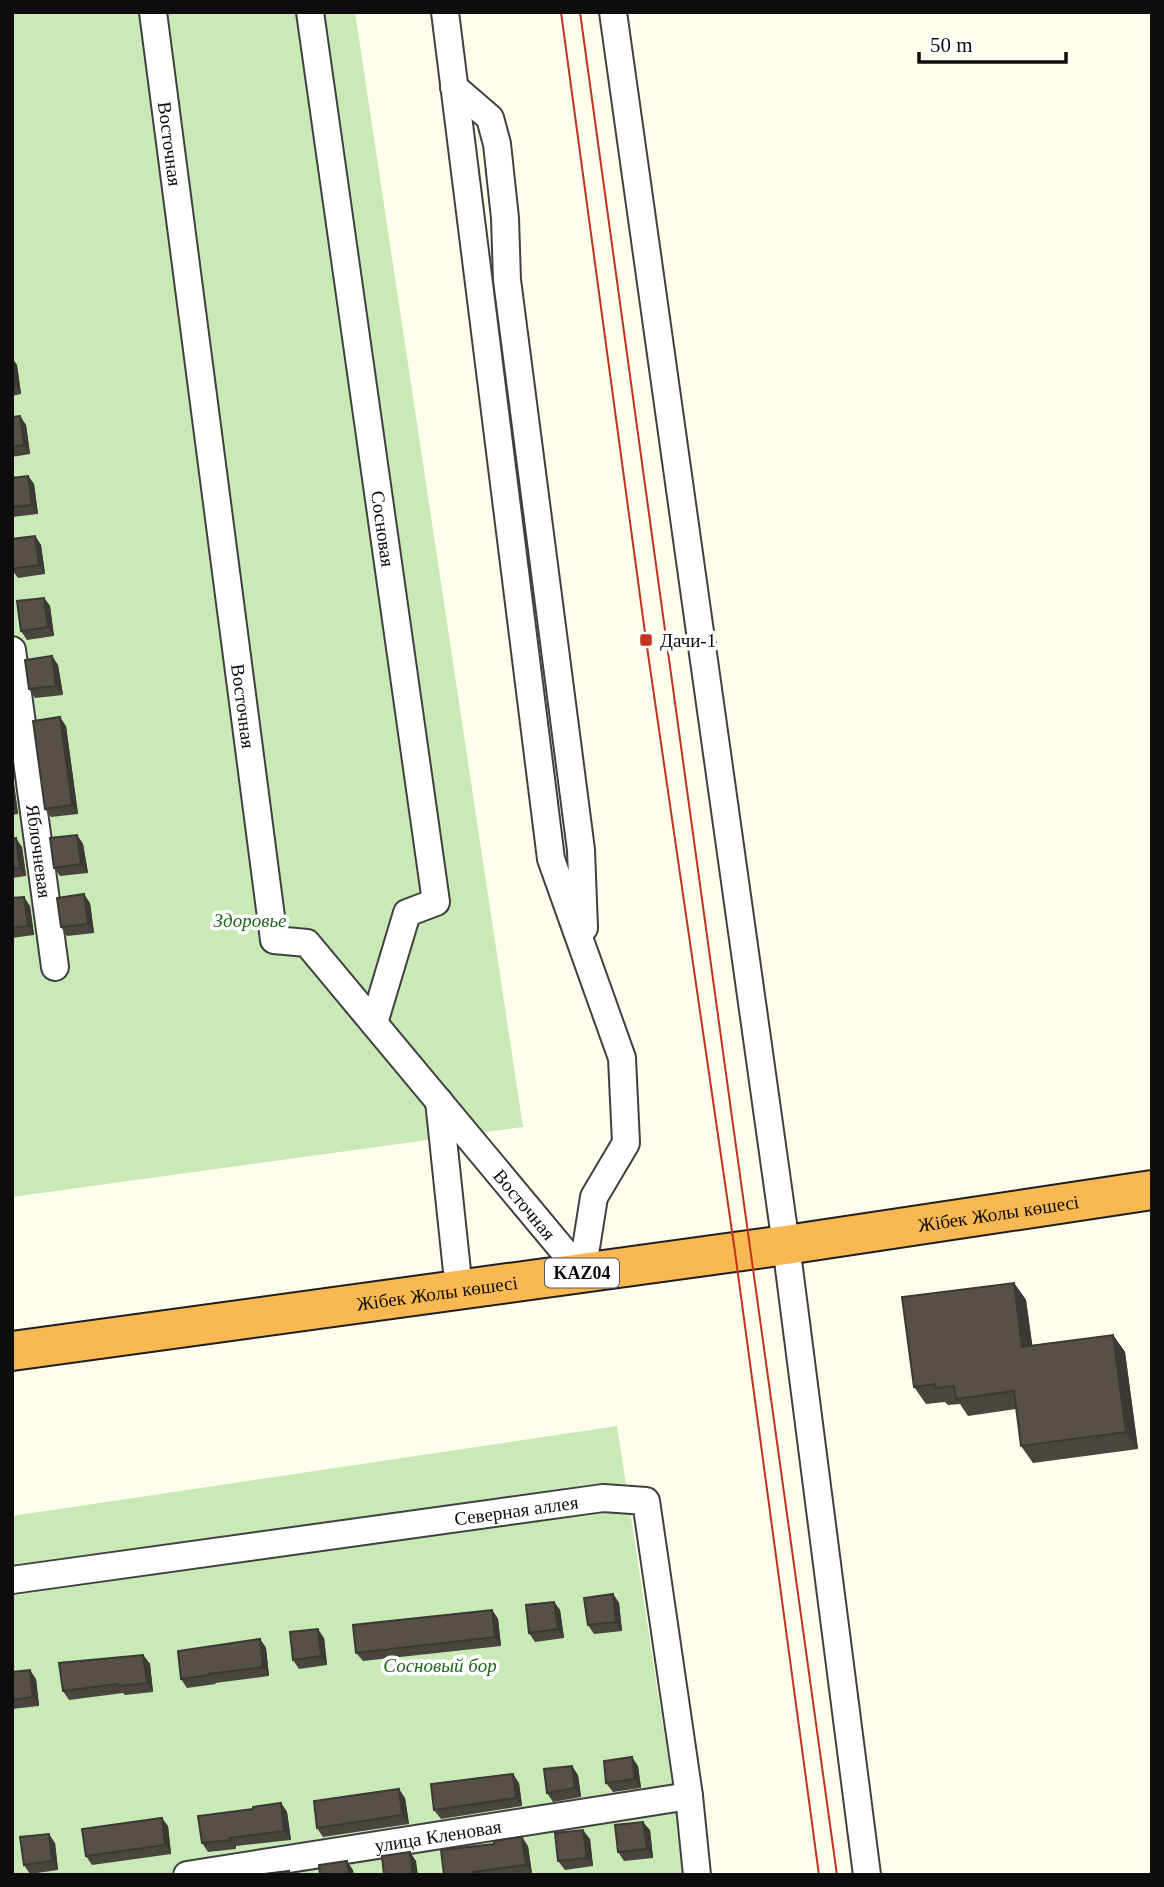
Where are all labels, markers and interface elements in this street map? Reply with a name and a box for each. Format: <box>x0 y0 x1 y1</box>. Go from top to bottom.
scale bar <box>919 21 1066 65</box>
text: 50 m <box>930 33 973 57</box>
street label: Восточная <box>154 100 186 188</box>
street label: Сосновая <box>367 489 399 569</box>
place label: Дачи-1 <box>660 630 716 651</box>
marker: Дачи-1 <box>638 632 654 648</box>
street label: Восточная <box>228 663 259 750</box>
street label: Яблочневая <box>23 803 56 900</box>
park label: Здоровье <box>213 910 287 931</box>
street label: Восточная <box>489 1165 560 1244</box>
street label: Жібек Жолы көшесі <box>916 1191 1080 1236</box>
road number: KАZ04 <box>545 1258 619 1288</box>
street label: Жібек Жолы көшесі <box>355 1271 519 1314</box>
street label: Северная аллея <box>453 1491 580 1529</box>
park label: Сосновый бор <box>383 1655 497 1676</box>
street label: улица Кленовая <box>373 1815 503 1856</box>

